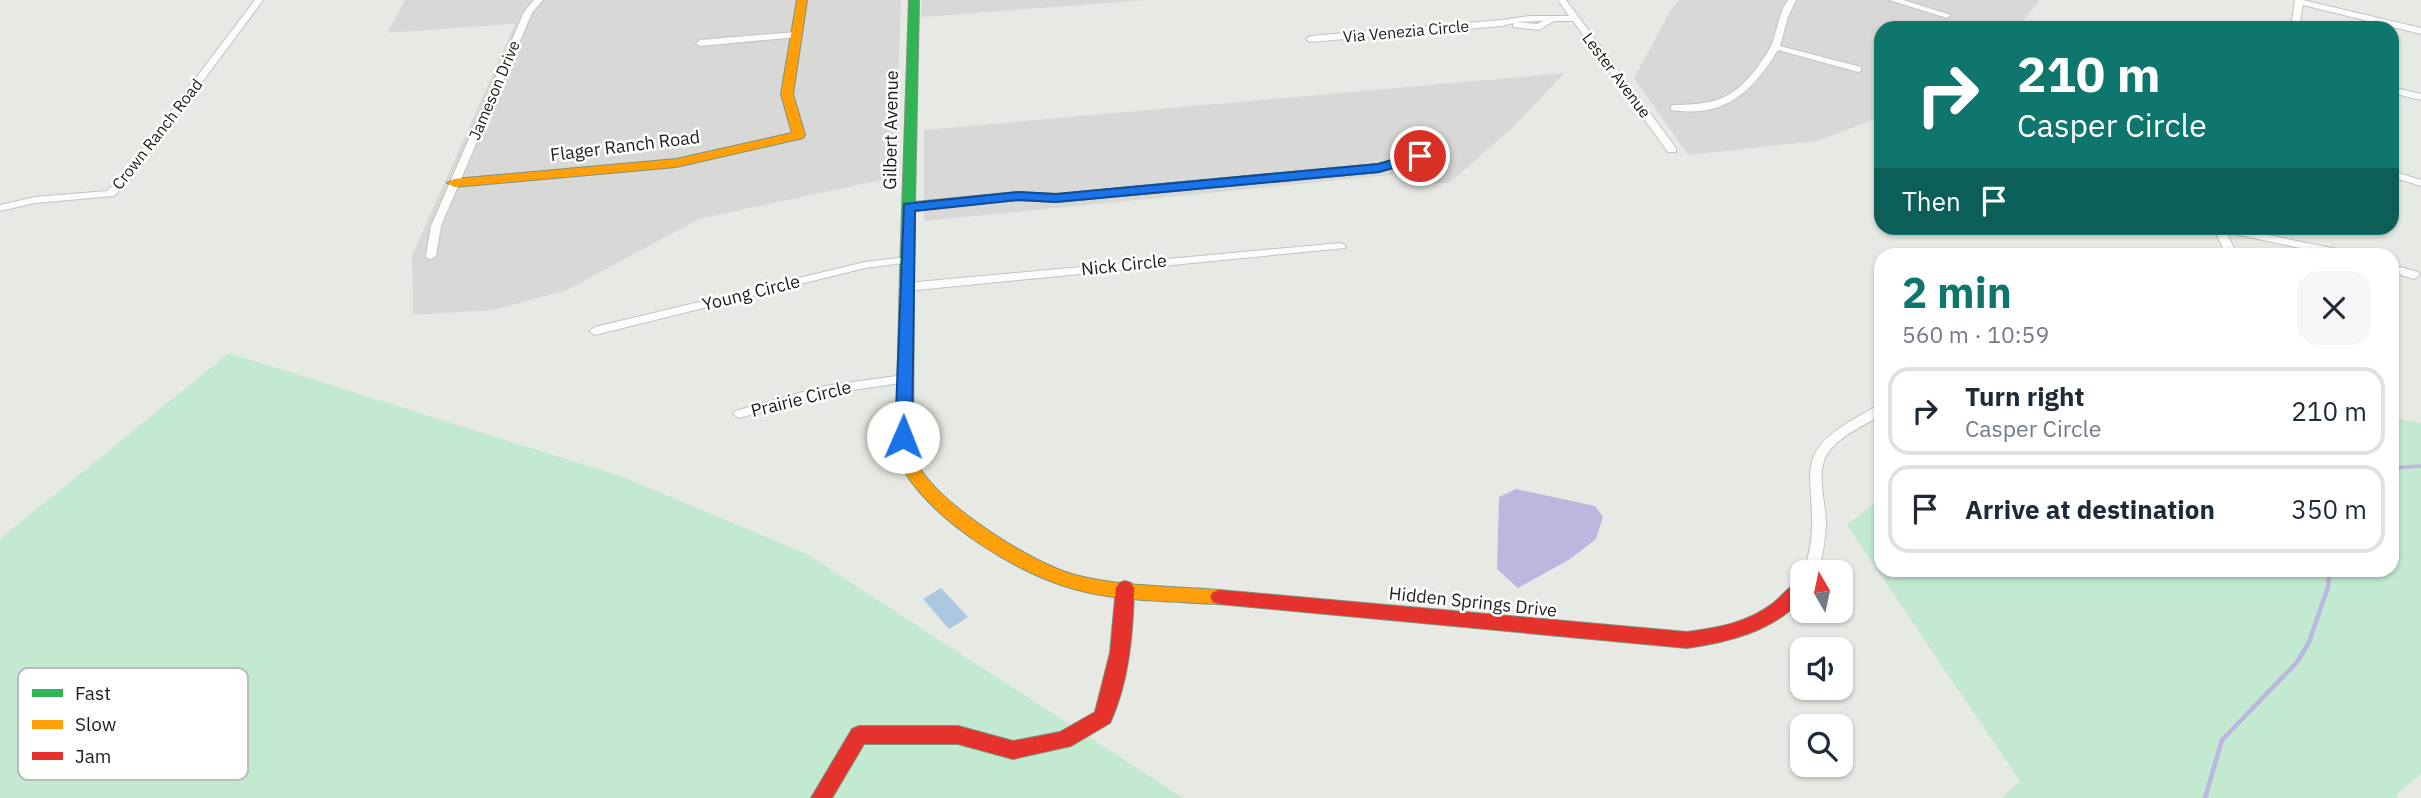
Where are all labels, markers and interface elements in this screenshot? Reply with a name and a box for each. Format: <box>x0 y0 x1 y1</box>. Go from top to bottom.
street label: Via Venezia Circle <box>1342 16 1470 46</box>
street label: Lester Avenue <box>1578 28 1656 122</box>
street label: Jameson Drive <box>464 37 524 143</box>
text: 210 m <box>2017 42 2161 105</box>
icon: right <box>1902 49 1993 140</box>
street label: Gilbert Avenue <box>878 70 903 190</box>
street label: Crown Ranch Road <box>108 75 206 193</box>
text: Casper Circle <box>2017 104 2207 146</box>
street label: Flager Ranch Road <box>549 125 701 166</box>
pin <box>1390 126 1450 186</box>
icon: arrive <box>1401 137 1439 175</box>
icon: arrive <box>1975 182 2013 220</box>
text: Then <box>1902 184 1961 218</box>
street label: Nick Circle <box>1080 249 1168 280</box>
text: 2 min <box>1902 265 2012 320</box>
street label: Young Circle <box>700 269 802 316</box>
button: close <box>2297 271 2371 345</box>
text: 560 m · 10:59 <box>1902 319 2049 349</box>
street label: Prairie Circle <box>748 375 854 422</box>
text: Turn right <box>1965 379 2084 413</box>
icon: right <box>1906 392 1944 430</box>
text: 210 m <box>2291 394 2367 428</box>
position arrow <box>866 400 940 474</box>
text: Casper Circle <box>1965 413 2101 443</box>
icon: arrive <box>1906 490 1944 528</box>
text: Arrive at destination <box>1965 492 2215 526</box>
text: 350 m <box>2291 492 2367 526</box>
north arrow <box>1790 560 1853 623</box>
map controls <box>1790 560 1853 777</box>
street label: Hidden Springs Drive <box>1388 581 1558 622</box>
button: sound <box>1790 637 1853 700</box>
legend <box>18 668 248 780</box>
text: Fast <box>75 681 111 705</box>
text: Slow <box>75 712 116 736</box>
button: search <box>1790 714 1853 777</box>
text: Jam <box>75 744 111 768</box>

